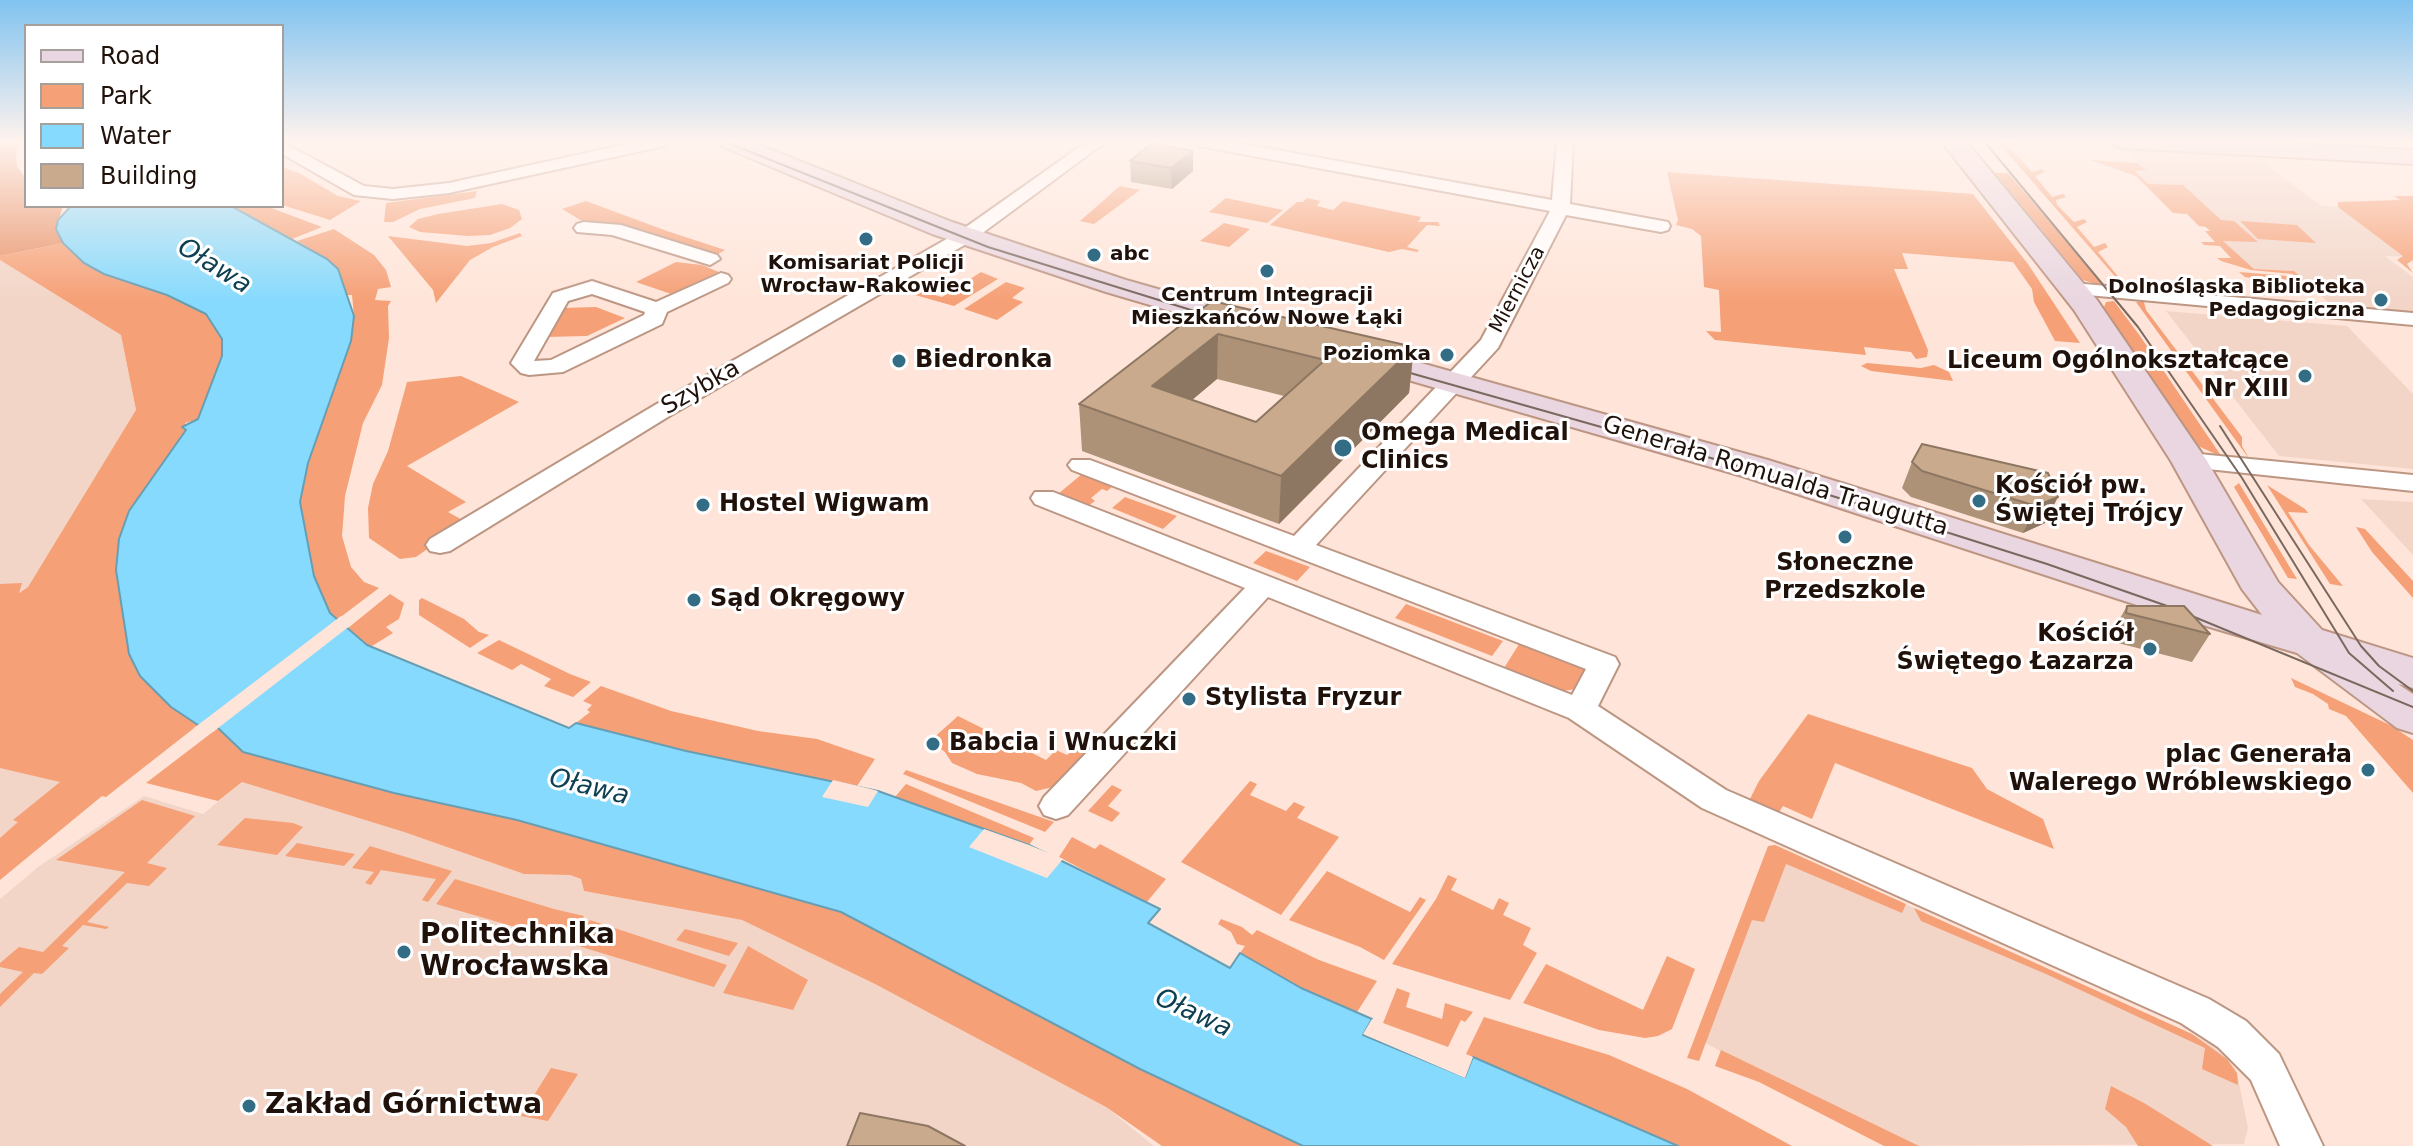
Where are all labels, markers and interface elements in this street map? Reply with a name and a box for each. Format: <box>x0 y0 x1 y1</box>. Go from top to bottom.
legend <box>24 24 284 208</box>
text: Road <box>100 42 160 70</box>
text: Park <box>100 82 152 110</box>
text: Water <box>100 122 171 150</box>
text: Building <box>100 162 197 190</box>
marker: Komisariat Policji Wrocław-Rakowiec <box>857 230 875 248</box>
water label: Oława <box>171 232 257 302</box>
street label: Miernicza <box>1485 242 1551 338</box>
place label: abc <box>1110 243 1150 267</box>
marker: abc <box>1085 246 1103 264</box>
place label: Komisariat Policji Wrocław-Rakowiec <box>760 252 972 299</box>
marker: Centrum Integracji Mieszkańców Nowe Łąki <box>1258 262 1276 280</box>
place label: Dolnośląska Biblioteka Pedagogiczna <box>2108 276 2365 323</box>
place label: Centrum Integracji Mieszkańców Nowe Łąki <box>1131 284 1403 331</box>
marker: Dolnośląska Biblioteka Pedagogiczna <box>2372 291 2390 309</box>
place label: Poziomka <box>1323 343 1431 367</box>
marker: Poziomka <box>1438 346 1456 364</box>
place label: Biedronka <box>915 347 1053 375</box>
place label: Liceum Ogólnokształcące Nr XIII <box>1947 348 2289 404</box>
marker: Biedronka <box>890 352 908 370</box>
street label: Szybka <box>657 354 745 422</box>
marker: Liceum Ogólnokształcące Nr XIII <box>2296 367 2314 385</box>
street label: Generała Romualda Traugutta <box>1599 411 1951 543</box>
place label: Omega Medical Clinics <box>1361 420 1569 476</box>
marker: Omega Medical Clinics <box>1332 437 1354 459</box>
place label: Kościół pw. Świętej Trójcy <box>1995 473 2183 529</box>
place label: Hostel Wigwam <box>719 491 929 519</box>
marker: Kościół pw. Świętej Trójcy <box>1970 492 1988 510</box>
marker: Hostel Wigwam <box>694 496 712 514</box>
marker: Słoneczne Przedszkole <box>1836 528 1854 546</box>
place label: Słoneczne Przedszkole <box>1764 550 1926 606</box>
place label: Sąd Okręgowy <box>710 586 905 614</box>
marker: Sąd Okręgowy <box>685 591 703 609</box>
place label: Kościół Świętego Łazarza <box>1896 621 2134 677</box>
marker: Kościół Świętego Łazarza <box>2141 640 2159 658</box>
place label: Stylista Fryzur <box>1205 685 1401 713</box>
marker: Stylista Fryzur <box>1180 690 1198 708</box>
place label: Babcia i Wnuczki <box>949 730 1177 758</box>
marker: Babcia i Wnuczki <box>924 735 942 753</box>
place label: plac Generała Walerego Wróblewskiego <box>2009 742 2352 798</box>
marker: plac Generała Walerego Wróblewskiego <box>2359 761 2377 779</box>
water label: Oława <box>546 763 632 813</box>
place label: Politechnika Wrocławska <box>420 919 615 985</box>
marker: Politechnika Wrocławska <box>395 943 413 961</box>
water label: Oława <box>1150 983 1236 1045</box>
place label: Zakład Górnictwa <box>265 1089 542 1123</box>
marker: Zakład Górnictwa <box>240 1097 258 1115</box>

